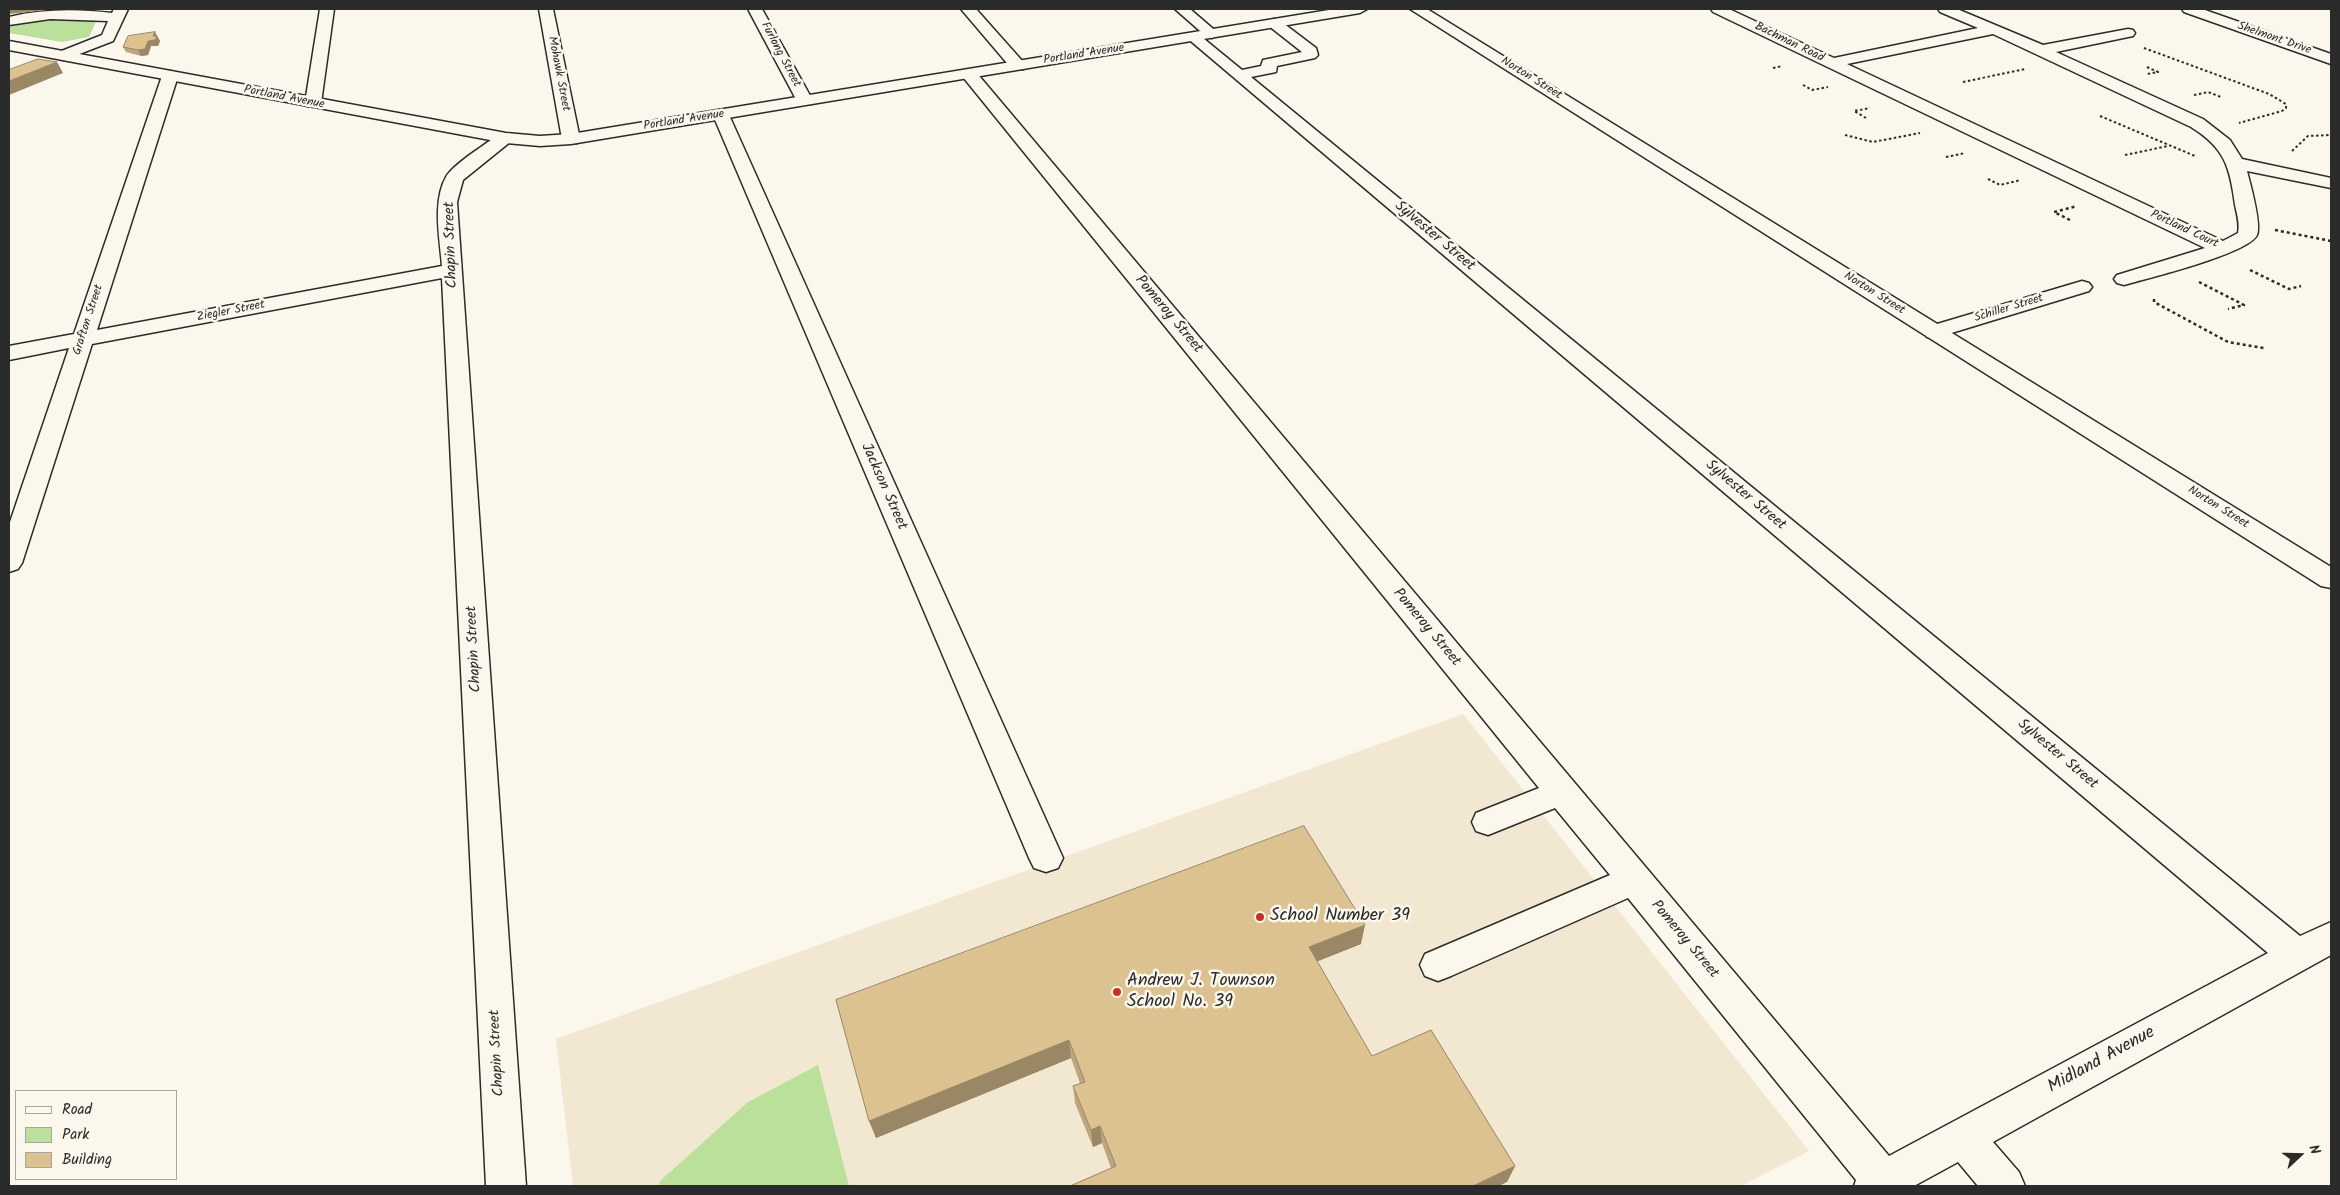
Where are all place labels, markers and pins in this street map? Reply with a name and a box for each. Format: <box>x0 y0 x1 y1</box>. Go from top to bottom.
place label: School Number 39 <box>1270 906 1410 928</box>
marker: School Number 39 <box>1254 911 1266 923</box>
place label: Andrew J. Townson School No. 39 <box>1127 971 1275 1014</box>
marker: Andrew J. Townson School No. 39 <box>1111 986 1123 998</box>

